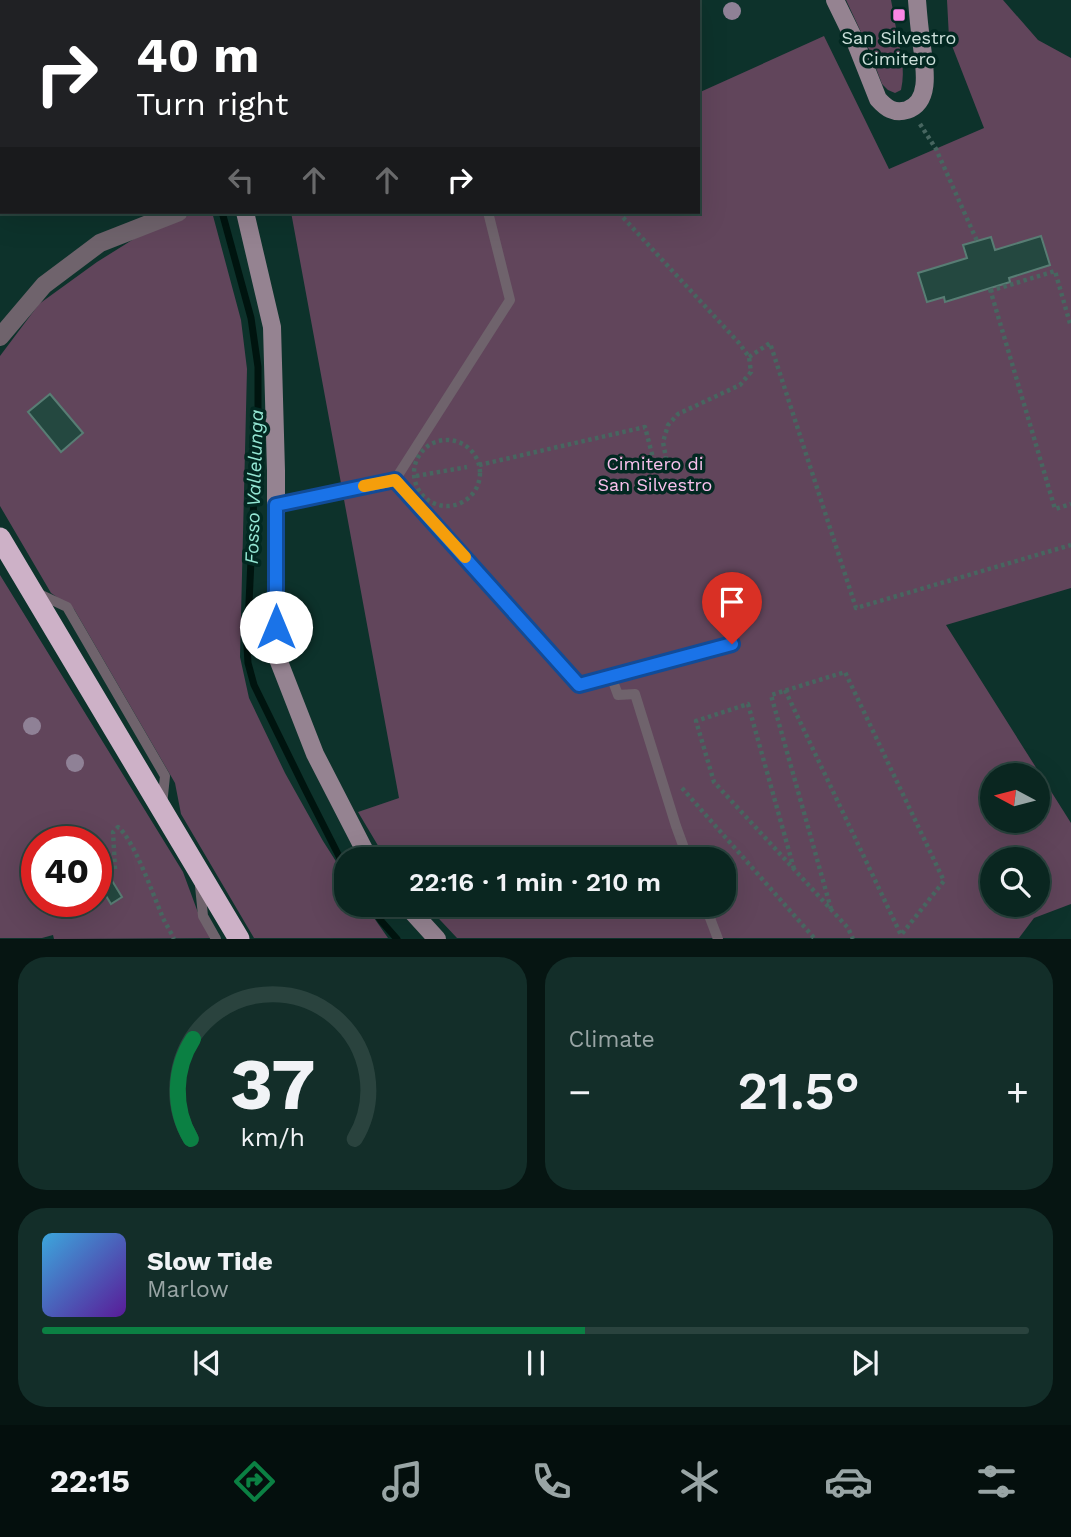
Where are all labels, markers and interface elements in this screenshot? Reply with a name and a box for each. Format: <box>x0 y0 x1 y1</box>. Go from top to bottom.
marker: San Silvestro Cimitero <box>891 7 907 23</box>
text: 40 m <box>136 26 259 84</box>
place label: San Silvestro Cimitero <box>842 27 956 69</box>
icon: right <box>21 28 112 119</box>
text: Turn right <box>136 85 288 123</box>
icon: left <box>222 161 260 199</box>
icon: ahead <box>295 161 333 199</box>
icon: ahead <box>368 161 406 199</box>
icon: right <box>441 161 479 199</box>
water label: Fosso Vallelunga <box>240 409 268 565</box>
park label: Cimitero di San Silvestro <box>598 453 712 495</box>
pin <box>702 572 762 644</box>
icon: arrive <box>713 583 751 621</box>
position arrow <box>239 590 313 664</box>
north arrow <box>980 763 1050 833</box>
map controls <box>980 763 1050 917</box>
speed limit sign: 40 <box>21 826 112 917</box>
button: search <box>980 847 1050 917</box>
text: 22:16 · 1 min · 210 m <box>409 867 661 897</box>
text: Climate <box>569 1026 655 1053</box>
text: 37 <box>230 1042 315 1128</box>
text: 21.5° <box>738 1061 860 1122</box>
text: − <box>569 1070 591 1114</box>
text: + <box>1006 1070 1029 1114</box>
text: km/h <box>240 1123 304 1152</box>
text: Slow Tide <box>147 1246 273 1276</box>
text: Marlow <box>147 1276 229 1303</box>
icon: previous <box>188 1344 226 1382</box>
icon: pause <box>517 1344 555 1382</box>
icon: next <box>846 1344 884 1382</box>
icon: directions <box>230 1457 279 1506</box>
icon: music <box>378 1457 427 1506</box>
icon: phone <box>527 1457 576 1506</box>
icon: climate <box>675 1457 724 1506</box>
icon: car <box>824 1457 873 1506</box>
icon: filters <box>972 1457 1021 1506</box>
text: 22:15 <box>50 1462 130 1500</box>

